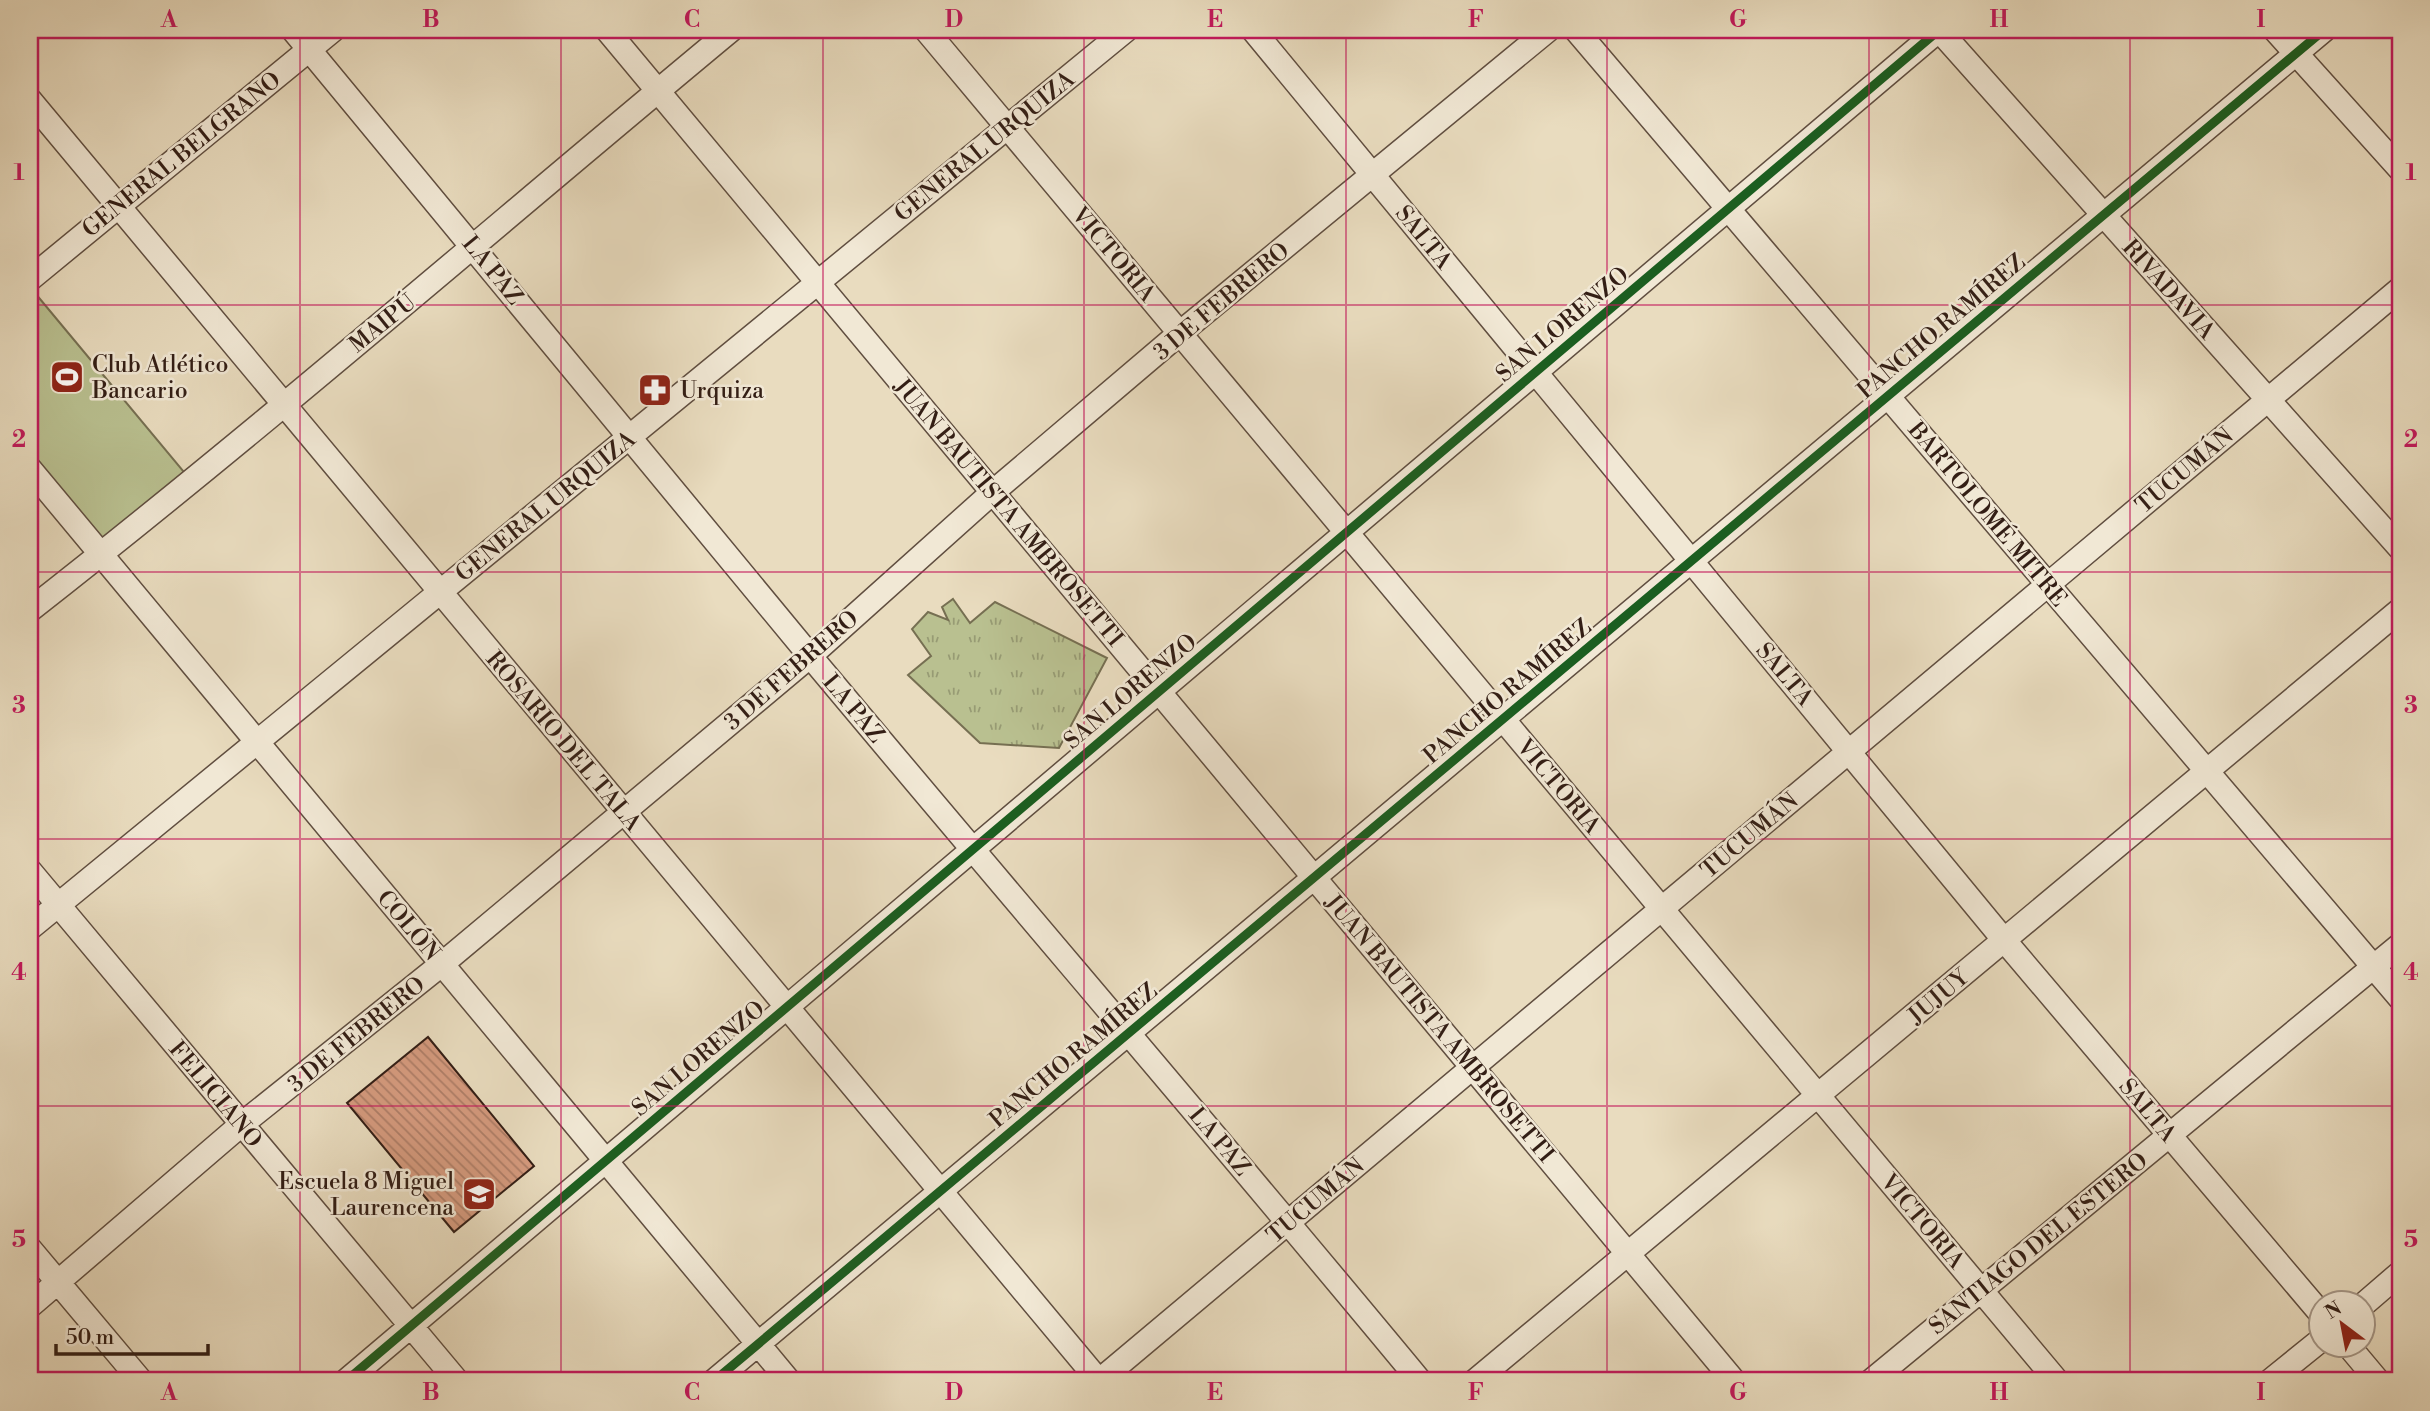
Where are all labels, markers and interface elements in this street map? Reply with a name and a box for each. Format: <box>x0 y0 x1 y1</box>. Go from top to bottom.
text: A <box>160 6 178 34</box>
text: B <box>422 6 440 34</box>
text: C <box>684 6 700 34</box>
text: D <box>945 6 963 34</box>
text: E <box>1207 6 1223 34</box>
text: F <box>1468 6 1484 34</box>
text: G <box>1729 6 1747 34</box>
text: H <box>1990 6 2009 34</box>
text: I <box>2257 6 2266 34</box>
street label: GENERAL URQUIZA <box>889 65 1081 228</box>
street label: GENERAL BELGRANO <box>77 66 287 243</box>
text: 1 <box>13 159 25 187</box>
text: 1 <box>2405 159 2417 187</box>
street label: SALTA <box>1389 200 1458 276</box>
street label: VICTORIA <box>1065 201 1162 309</box>
street label: LA PAZ <box>456 230 529 311</box>
street label: RIVADAVIA <box>2116 234 2221 346</box>
street label: 3 DE FEBRERO <box>1148 237 1295 367</box>
street label: PANCHO RAMÍREZ <box>1851 247 2031 405</box>
street label: SAN LORENZO <box>1491 261 1635 388</box>
street label: MAIPÚ <box>342 286 422 359</box>
place label: Club Atlético Bancario <box>91 351 228 405</box>
sports icon: Club Atlético Bancario <box>48 358 86 396</box>
pharmacy icon: Urquiza <box>636 371 674 409</box>
street label: JUAN BAUTISTA AMBROSETTI <box>887 372 1129 653</box>
place label: Urquiza <box>680 377 764 405</box>
street label: BARTOLOMÉ MITRE <box>1901 415 2074 613</box>
street label: TUCUMÁN <box>2129 420 2239 520</box>
street label: GENERAL URQUIZA <box>450 425 642 588</box>
text: 2 <box>12 426 26 454</box>
text: 2 <box>2404 426 2418 454</box>
street label: 3 DE FEBRERO <box>719 605 864 737</box>
street label: PANCHO RAMÍREZ <box>1417 612 1597 770</box>
street label: SAN LORENZO <box>1059 628 1203 755</box>
street label: SALTA <box>1750 637 1820 713</box>
street label: ROSARIO DEL TALA <box>480 646 648 838</box>
street label: LA PAZ <box>816 669 890 749</box>
text: 3 <box>12 692 26 720</box>
text: 3 <box>2404 692 2418 720</box>
street label: VICTORIA <box>1510 733 1607 841</box>
street label: TUCUMÁN <box>1694 785 1804 885</box>
street label: COLÓN <box>371 883 448 967</box>
street label: JUAN BAUTISTA AMBROSETTI <box>1318 888 1560 1169</box>
text: 4 <box>11 959 27 987</box>
text: 4 <box>2403 959 2419 987</box>
street label: JUJUY <box>1902 962 1976 1031</box>
street label: 3 DE FEBRERO <box>282 971 431 1099</box>
street label: PANCHO RAMÍREZ <box>983 976 1163 1134</box>
street label: SAN LORENZO <box>627 995 771 1122</box>
street label: FELICIANO <box>163 1036 268 1153</box>
street label: SALTA <box>2113 1073 2183 1149</box>
street label: LA PAZ <box>1182 1102 1256 1182</box>
street label: SANTIAGO DEL ESTERO <box>1924 1147 2154 1341</box>
street label: TUCUMÁN <box>1260 1150 1370 1250</box>
place label: Escuela 8 Miguel Laurencena <box>278 1168 454 1222</box>
street label: VICTORIA <box>1874 1168 1971 1276</box>
school or university icon: Escuela 8 Miguel Laurencena <box>460 1175 498 1213</box>
text: 5 <box>12 1226 26 1254</box>
text: 5 <box>2404 1226 2418 1254</box>
north arrow <box>2308 1288 2378 1358</box>
text: N <box>2321 1296 2346 1325</box>
scale bar <box>56 1313 208 1357</box>
text: 50 m <box>66 1325 114 1351</box>
text: A <box>160 1379 178 1407</box>
text: B <box>422 1379 440 1407</box>
text: C <box>684 1379 700 1407</box>
text: D <box>945 1379 963 1407</box>
text: E <box>1207 1379 1223 1407</box>
text: F <box>1468 1379 1484 1407</box>
text: G <box>1729 1379 1747 1407</box>
text: H <box>1990 1379 2009 1407</box>
text: I <box>2257 1379 2266 1407</box>

